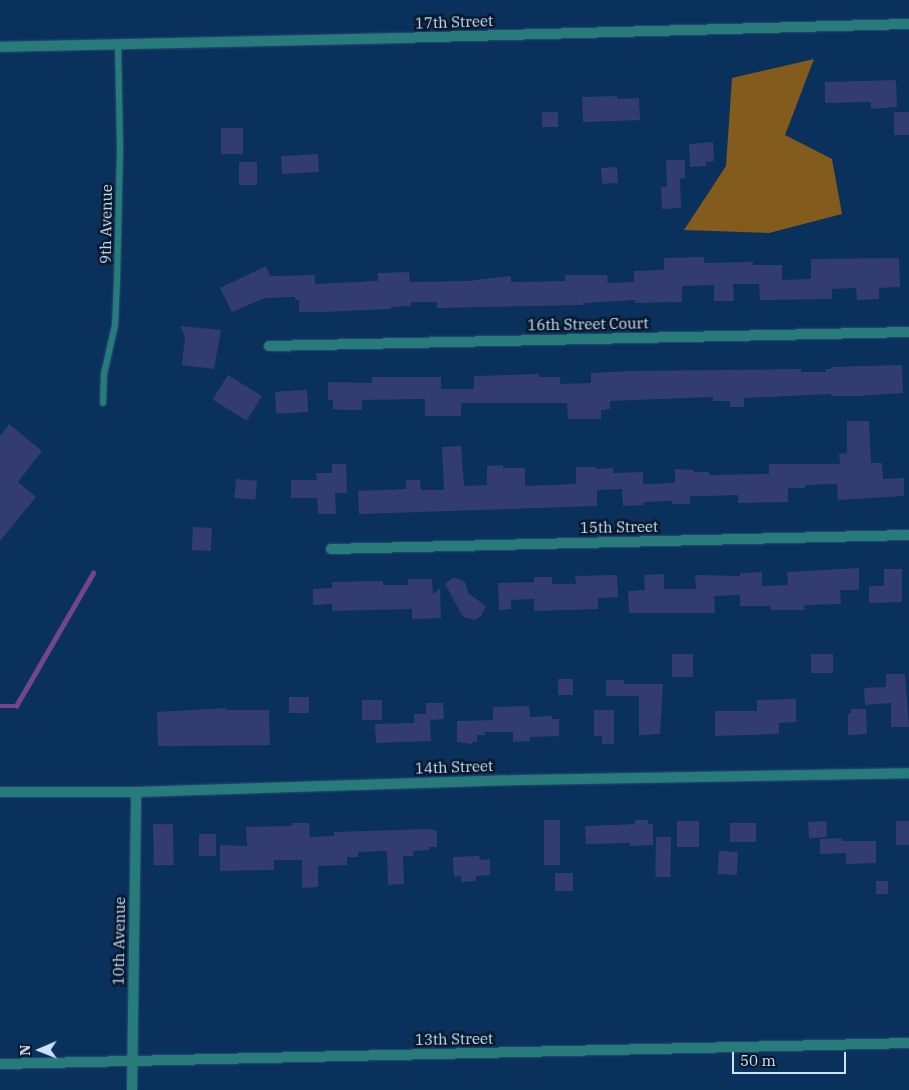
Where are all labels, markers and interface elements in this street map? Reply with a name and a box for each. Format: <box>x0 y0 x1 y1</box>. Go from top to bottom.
street label: 17th Street <box>415 12 493 32</box>
street label: 9th Avenue <box>96 184 116 264</box>
street label: 16th Street Court <box>527 314 649 334</box>
street label: 15th Street <box>580 517 658 537</box>
street label: 14th Street <box>415 757 493 777</box>
street label: 10th Avenue <box>109 896 129 986</box>
north arrow <box>15 1025 65 1075</box>
street label: 13th Street <box>415 1029 493 1049</box>
scale bar <box>734 1042 848 1074</box>
text: N <box>16 1045 34 1056</box>
text: 50 m <box>740 1051 776 1070</box>

